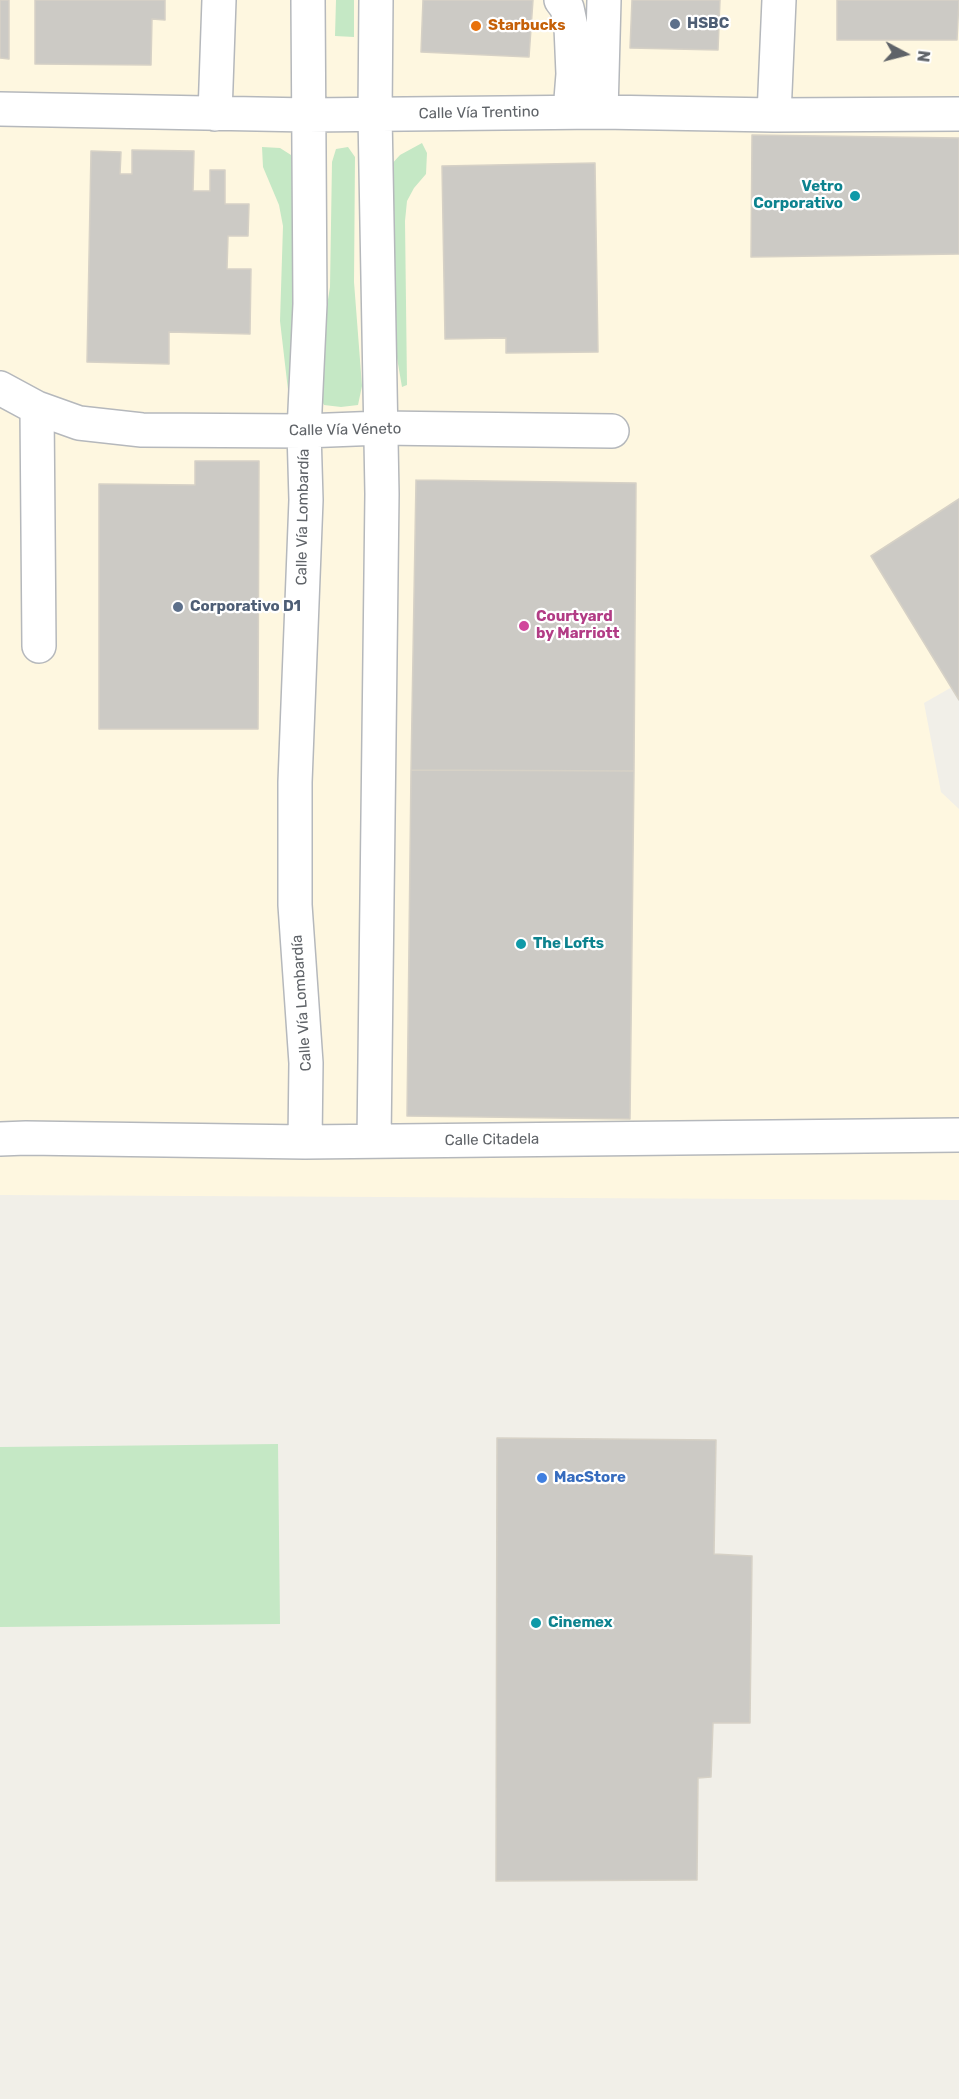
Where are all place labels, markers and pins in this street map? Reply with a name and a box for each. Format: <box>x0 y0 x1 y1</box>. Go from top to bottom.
place label: HSBC <box>687 15 729 33</box>
place label: Starbucks <box>488 17 565 35</box>
marker: HSBC <box>668 17 682 31</box>
marker: Starbucks <box>469 19 483 33</box>
place label: Vetro Corporativo <box>753 178 843 213</box>
marker: Vetro Corporativo <box>848 189 862 203</box>
place label: Corporativo D1 <box>190 598 301 616</box>
marker: Corporativo D1 <box>171 600 185 614</box>
place label: Courtyard by Marriott <box>536 608 620 643</box>
marker: Courtyard by Marriott <box>517 619 531 633</box>
place label: The Lofts <box>533 935 604 953</box>
marker: The Lofts <box>514 937 528 951</box>
place label: MacStore <box>554 1469 626 1487</box>
marker: MacStore <box>535 1471 549 1485</box>
place label: Cinemex <box>548 1614 613 1632</box>
marker: Cinemex <box>529 1616 543 1630</box>

